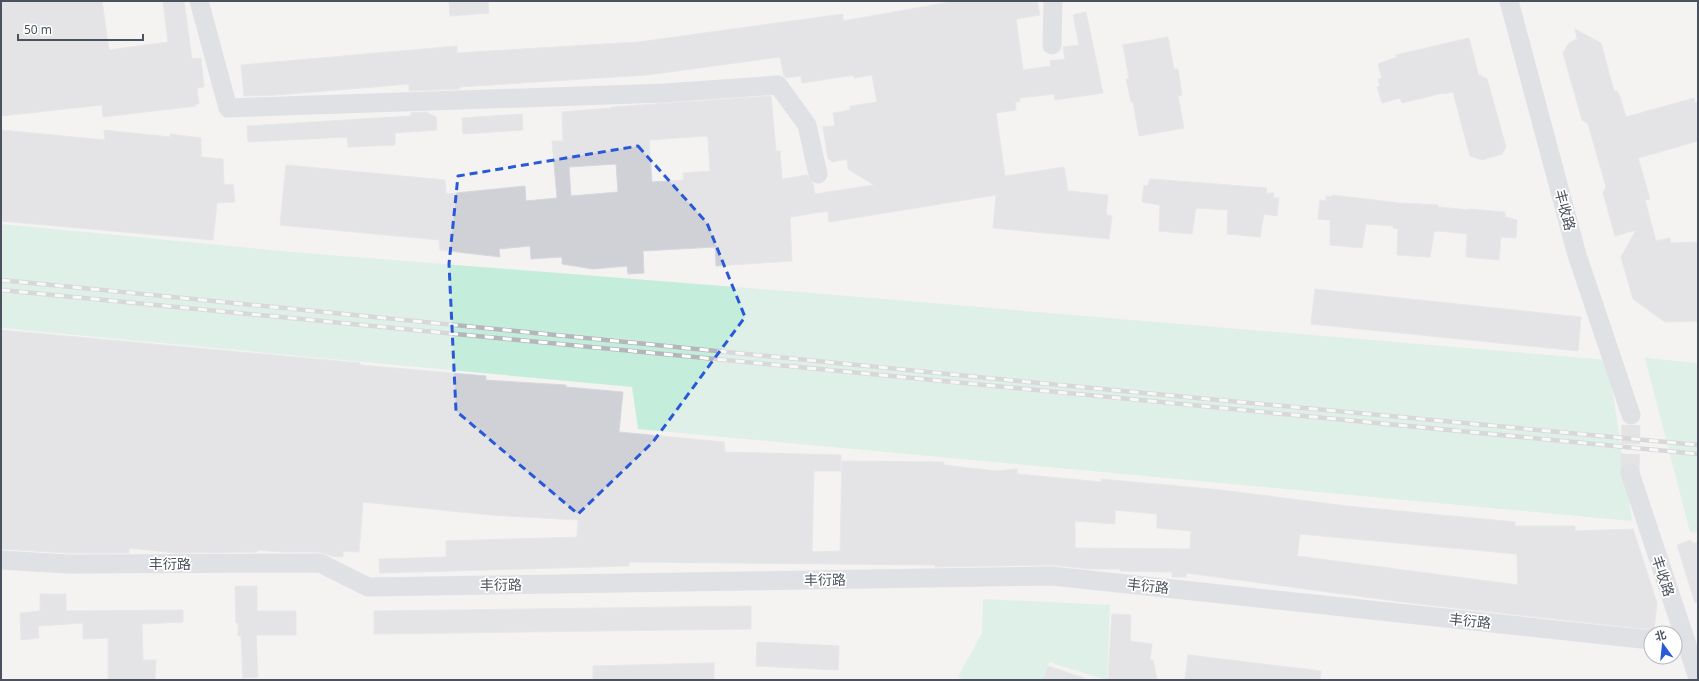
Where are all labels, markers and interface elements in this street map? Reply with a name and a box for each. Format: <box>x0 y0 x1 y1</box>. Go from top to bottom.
scale bar <box>18 16 143 42</box>
text: 50 m <box>24 21 52 38</box>
street label: 丰收路 <box>1551 187 1580 233</box>
street label: 丰收路 <box>1648 553 1679 599</box>
street label: 丰衍路 <box>149 554 191 573</box>
street label: 丰衍路 <box>804 570 846 589</box>
street label: 丰衍路 <box>1126 574 1170 597</box>
street label: 丰衍路 <box>480 575 522 594</box>
street label: 丰衍路 <box>1448 609 1492 632</box>
north arrow <box>1643 625 1683 665</box>
text: 北 <box>1653 626 1668 644</box>

